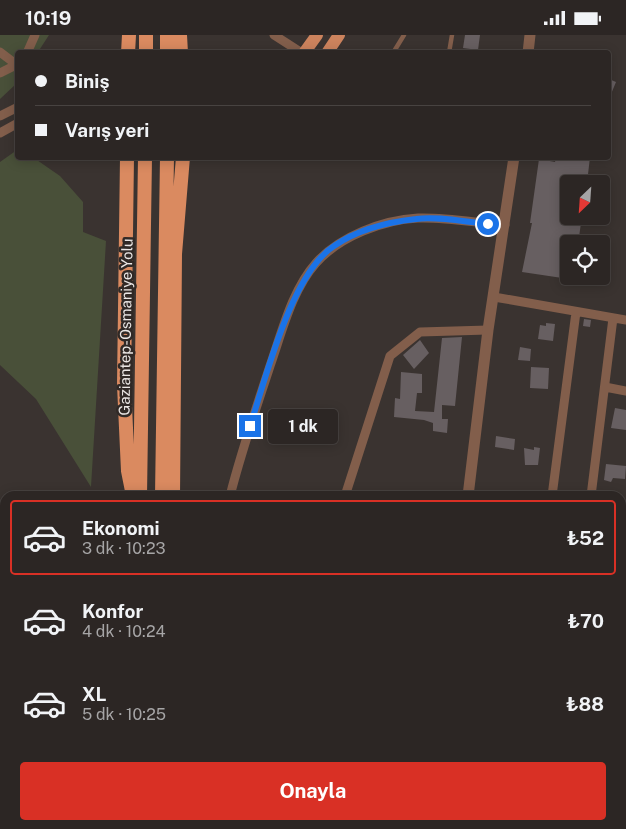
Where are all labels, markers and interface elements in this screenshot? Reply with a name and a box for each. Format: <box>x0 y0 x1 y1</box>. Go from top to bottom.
text: 10:19 <box>25 7 71 29</box>
text: Biniş <box>65 70 109 92</box>
text: Varış yeri <box>65 119 149 141</box>
north arrow <box>560 175 610 225</box>
map controls <box>560 175 610 285</box>
route start <box>477 213 499 235</box>
button: locate <box>560 235 610 285</box>
street label: Gaziantep-Osmaniye Yolu <box>115 238 136 416</box>
callout: 1 dk <box>268 409 338 443</box>
route end <box>239 415 261 437</box>
text: 1 dk <box>288 417 318 436</box>
icon: car <box>22 515 67 560</box>
text: Ekonomi <box>82 517 160 539</box>
text: ₺52 <box>567 527 604 549</box>
text: 3 dk · 10:23 <box>82 539 166 558</box>
icon: car <box>22 598 67 643</box>
text: Konfor <box>82 600 143 622</box>
text: ₺70 <box>568 610 604 632</box>
text: 4 dk · 10:24 <box>82 622 166 641</box>
icon: car <box>22 681 67 726</box>
text: XL <box>82 683 107 705</box>
text: ₺88 <box>566 693 604 715</box>
text: 5 dk · 10:25 <box>82 705 166 724</box>
button: Onayla <box>20 762 606 820</box>

